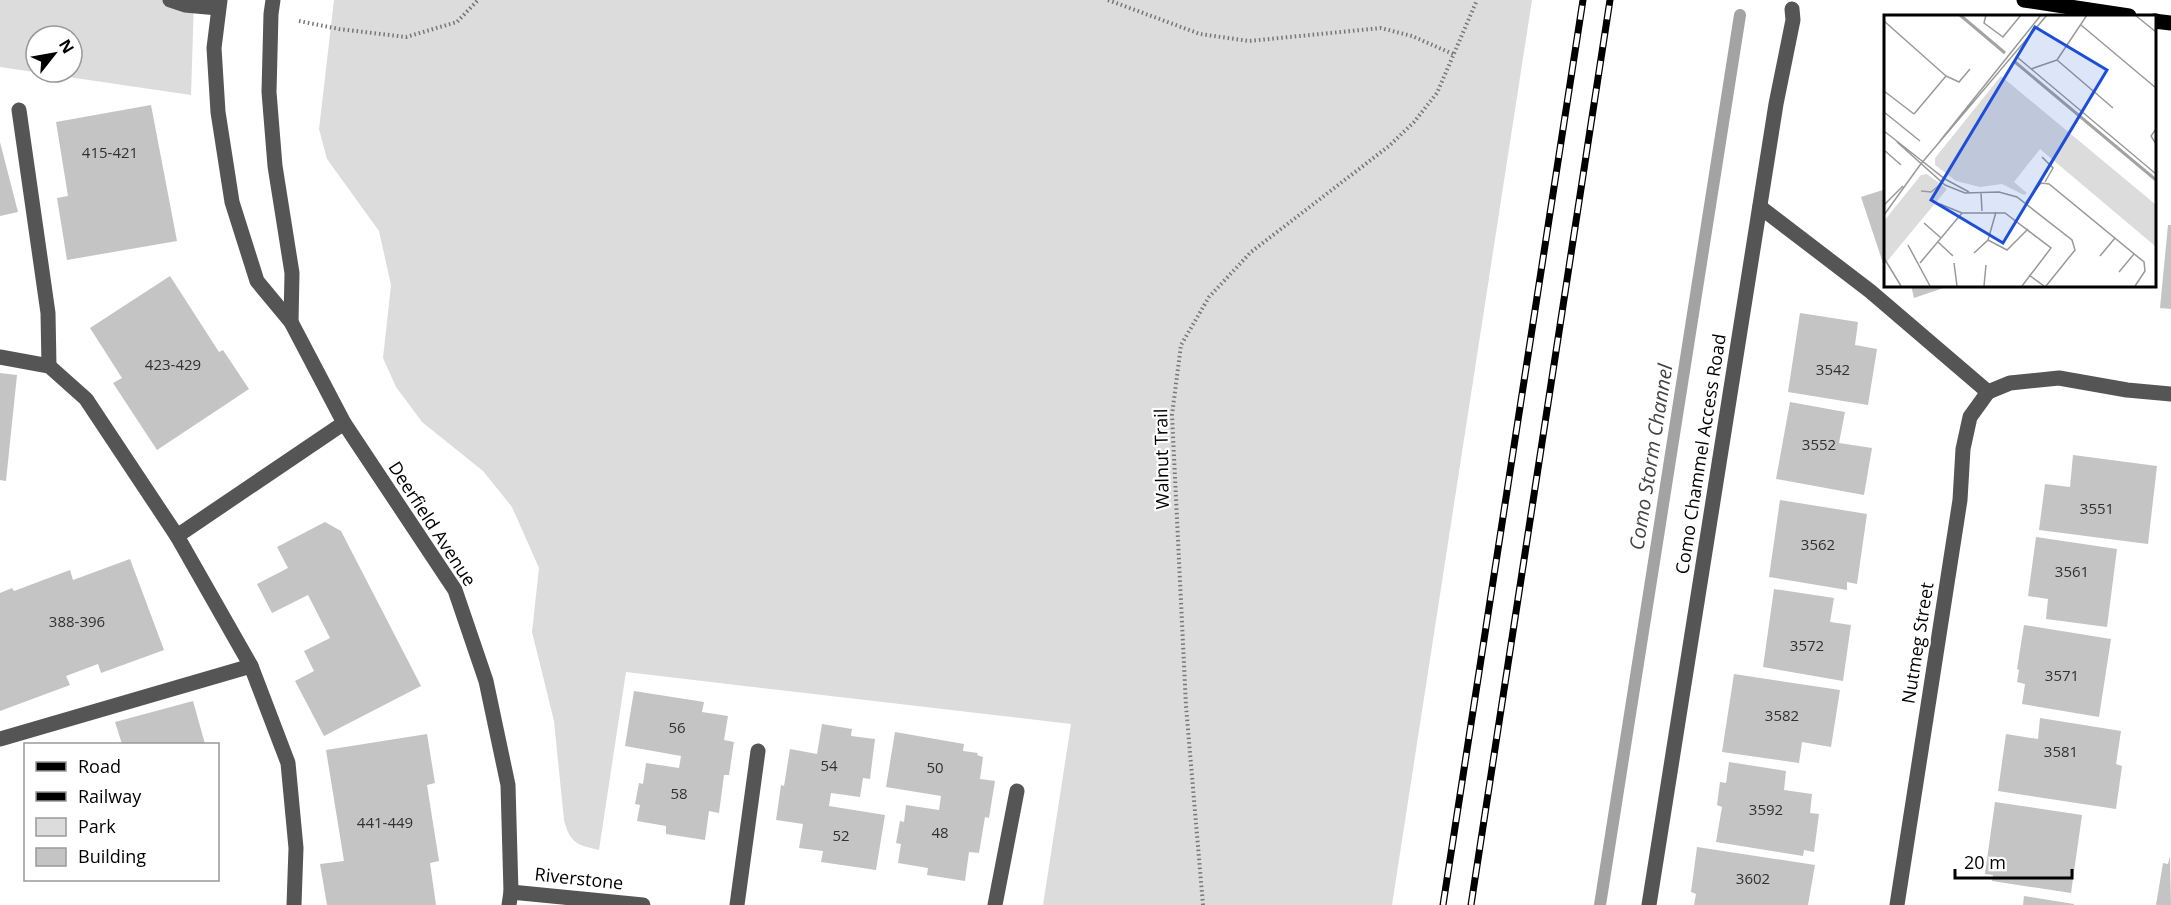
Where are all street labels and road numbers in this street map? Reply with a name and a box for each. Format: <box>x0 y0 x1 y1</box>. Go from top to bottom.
street label: Como Chammel Access Road <box>1669 332 1731 576</box>
street label: Walnut Trail <box>1148 408 1174 510</box>
street label: Deerfield Avenue <box>383 456 482 590</box>
street label: Nutmeg Street <box>1896 580 1938 705</box>
street label: Riverstone <box>534 861 625 895</box>

